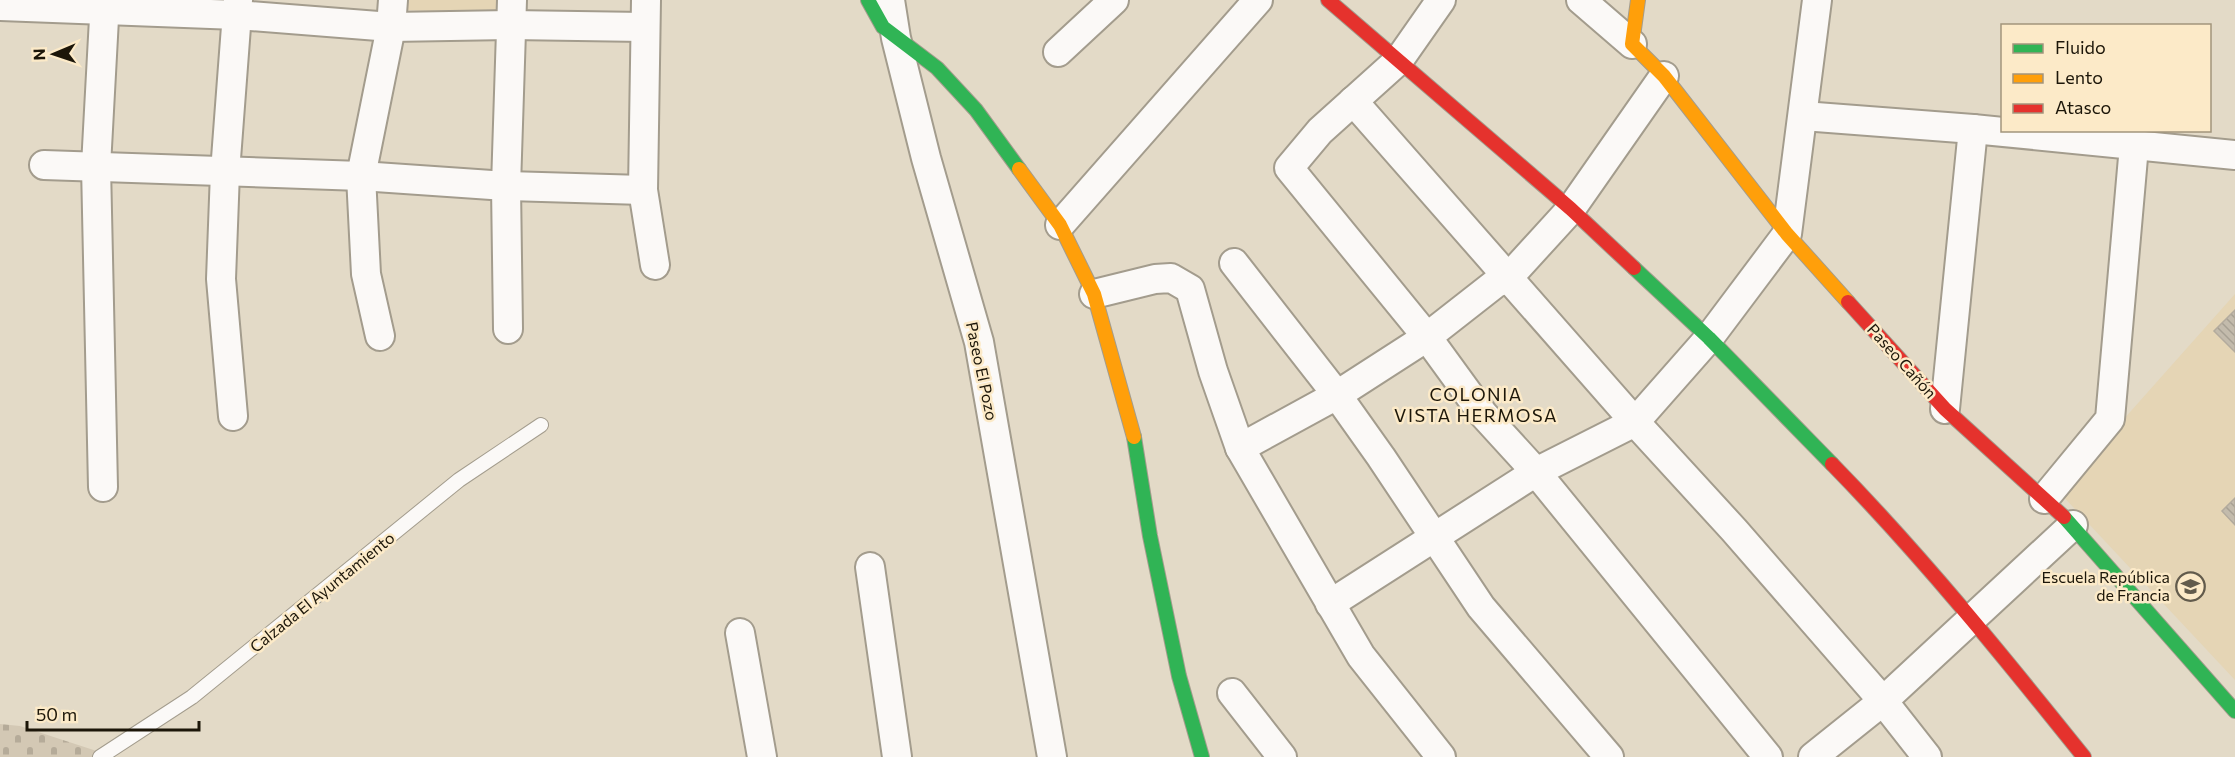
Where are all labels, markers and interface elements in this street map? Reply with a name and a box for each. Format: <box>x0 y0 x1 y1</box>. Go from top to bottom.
north arrow <box>24 24 84 84</box>
legend <box>2001 24 2211 132</box>
text: Fluido <box>2055 36 2106 58</box>
text: N <box>29 48 48 61</box>
text: Lento <box>2055 66 2103 88</box>
text: Atasco <box>2055 96 2111 118</box>
street label: Paseo Cañón <box>1864 319 1941 402</box>
street label: Paseo El Pozo <box>963 320 1002 422</box>
district label: COLONIA VISTA HERMOSA <box>1394 383 1558 426</box>
street label: Calzada El Ayuntamiento <box>246 527 398 656</box>
place label: Escuela República de Francia <box>2042 567 2170 604</box>
school or university icon: Escuela República de Francia <box>2175 570 2207 602</box>
scale bar <box>27 694 200 732</box>
text: 50 m <box>36 703 77 725</box>

